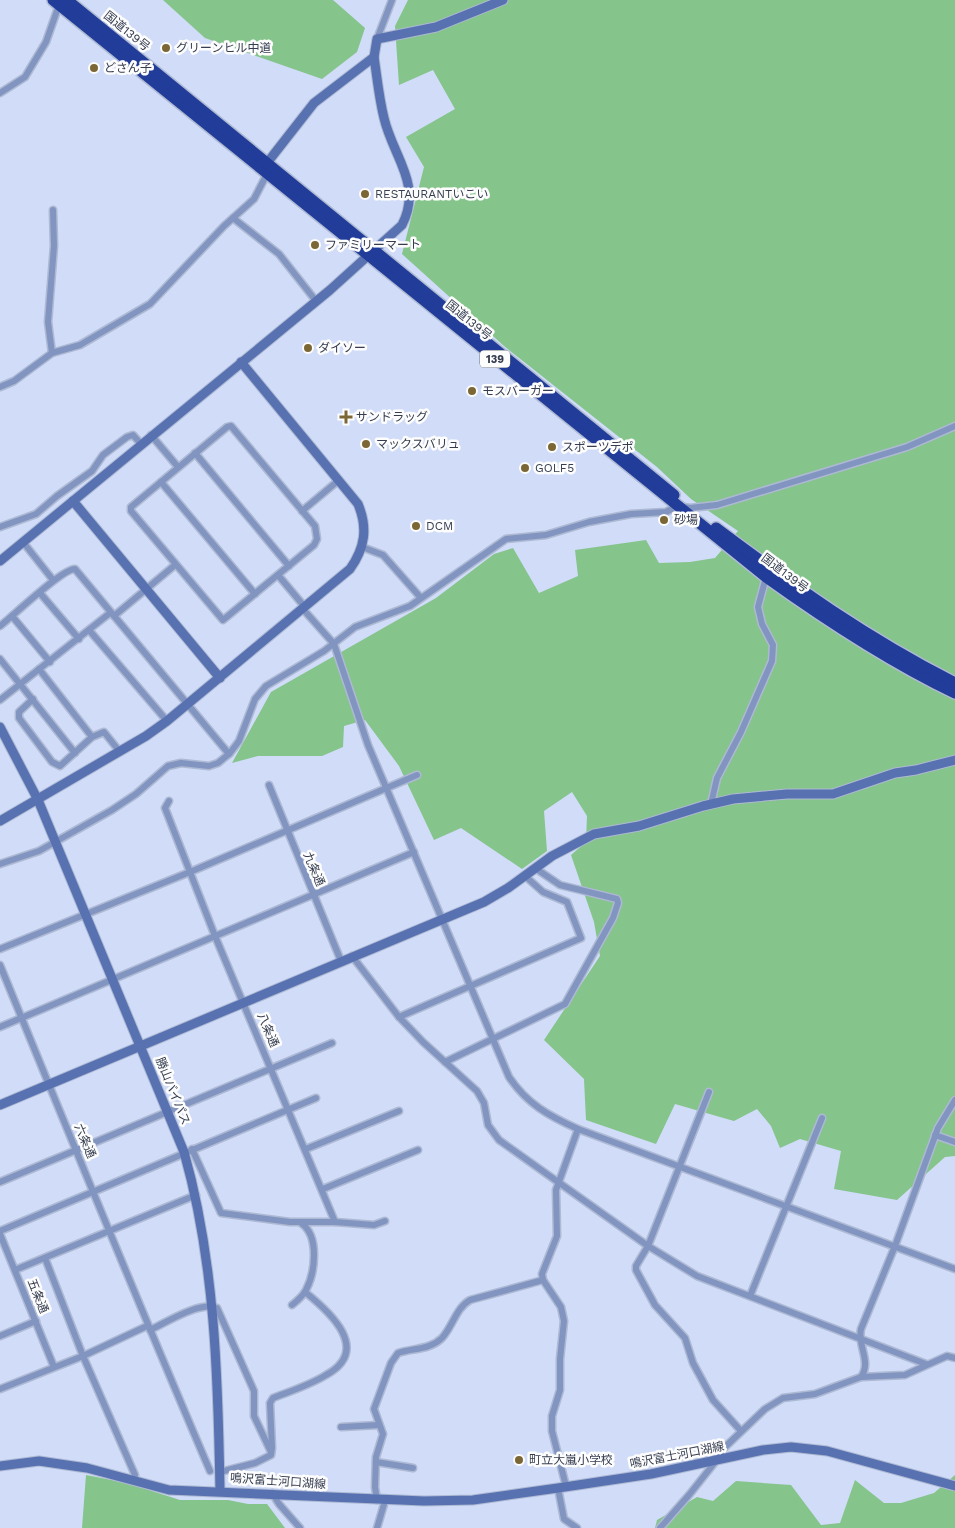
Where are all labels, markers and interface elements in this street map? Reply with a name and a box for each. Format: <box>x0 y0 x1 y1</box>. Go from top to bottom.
street label: 国道139号 <box>101 8 153 54</box>
place label: グリーンヒル中道 <box>176 41 271 55</box>
marker: グリーンヒル中道 <box>160 42 172 54</box>
place label: どさん子 <box>104 61 152 75</box>
marker: どさん子 <box>88 62 100 74</box>
place label: RESTAURANTいこい <box>375 187 488 201</box>
marker: RESTAURANTいこい <box>359 188 371 200</box>
place label: ファミリーマート <box>325 238 421 252</box>
marker: ファミリーマート <box>309 239 321 251</box>
street label: 国道139号 <box>443 297 495 343</box>
place label: ダイソー <box>318 341 366 355</box>
marker: ダイソー <box>302 342 314 354</box>
road number: 139 <box>480 350 510 368</box>
place label: モスバーガー <box>482 384 554 398</box>
marker: モスバーガー <box>466 385 478 397</box>
place label: サンドラッグ <box>356 410 428 424</box>
marker: サンドラッグ <box>340 411 352 423</box>
place label: マックスバリュ <box>376 437 460 451</box>
marker: マックスバリュ <box>360 438 372 450</box>
place label: スポーツデポ <box>562 440 634 454</box>
marker: スポーツデポ <box>546 441 558 453</box>
place label: GOLF5 <box>535 461 574 475</box>
marker: GOLF5 <box>519 462 531 474</box>
place label: 砂場 <box>674 513 698 527</box>
marker: 砂場 <box>658 514 670 526</box>
place label: DCM <box>426 519 453 533</box>
marker: DCM <box>410 520 422 532</box>
street label: 国道139号 <box>759 551 811 595</box>
street label: 九条通 <box>301 850 327 888</box>
street label: 八条通 <box>255 1011 281 1049</box>
street label: 勝山バイパス <box>153 1055 193 1127</box>
street label: 六条通 <box>72 1122 98 1160</box>
street label: 五条通 <box>25 1277 51 1315</box>
street label: 鳴沢富士河口湖線 <box>629 1439 725 1471</box>
place label: 町立大嵐小学校 <box>529 1453 613 1467</box>
marker: 町立大嵐小学校 <box>513 1454 525 1466</box>
street label: 鳴沢富士河口湖線 <box>230 1471 326 1491</box>

